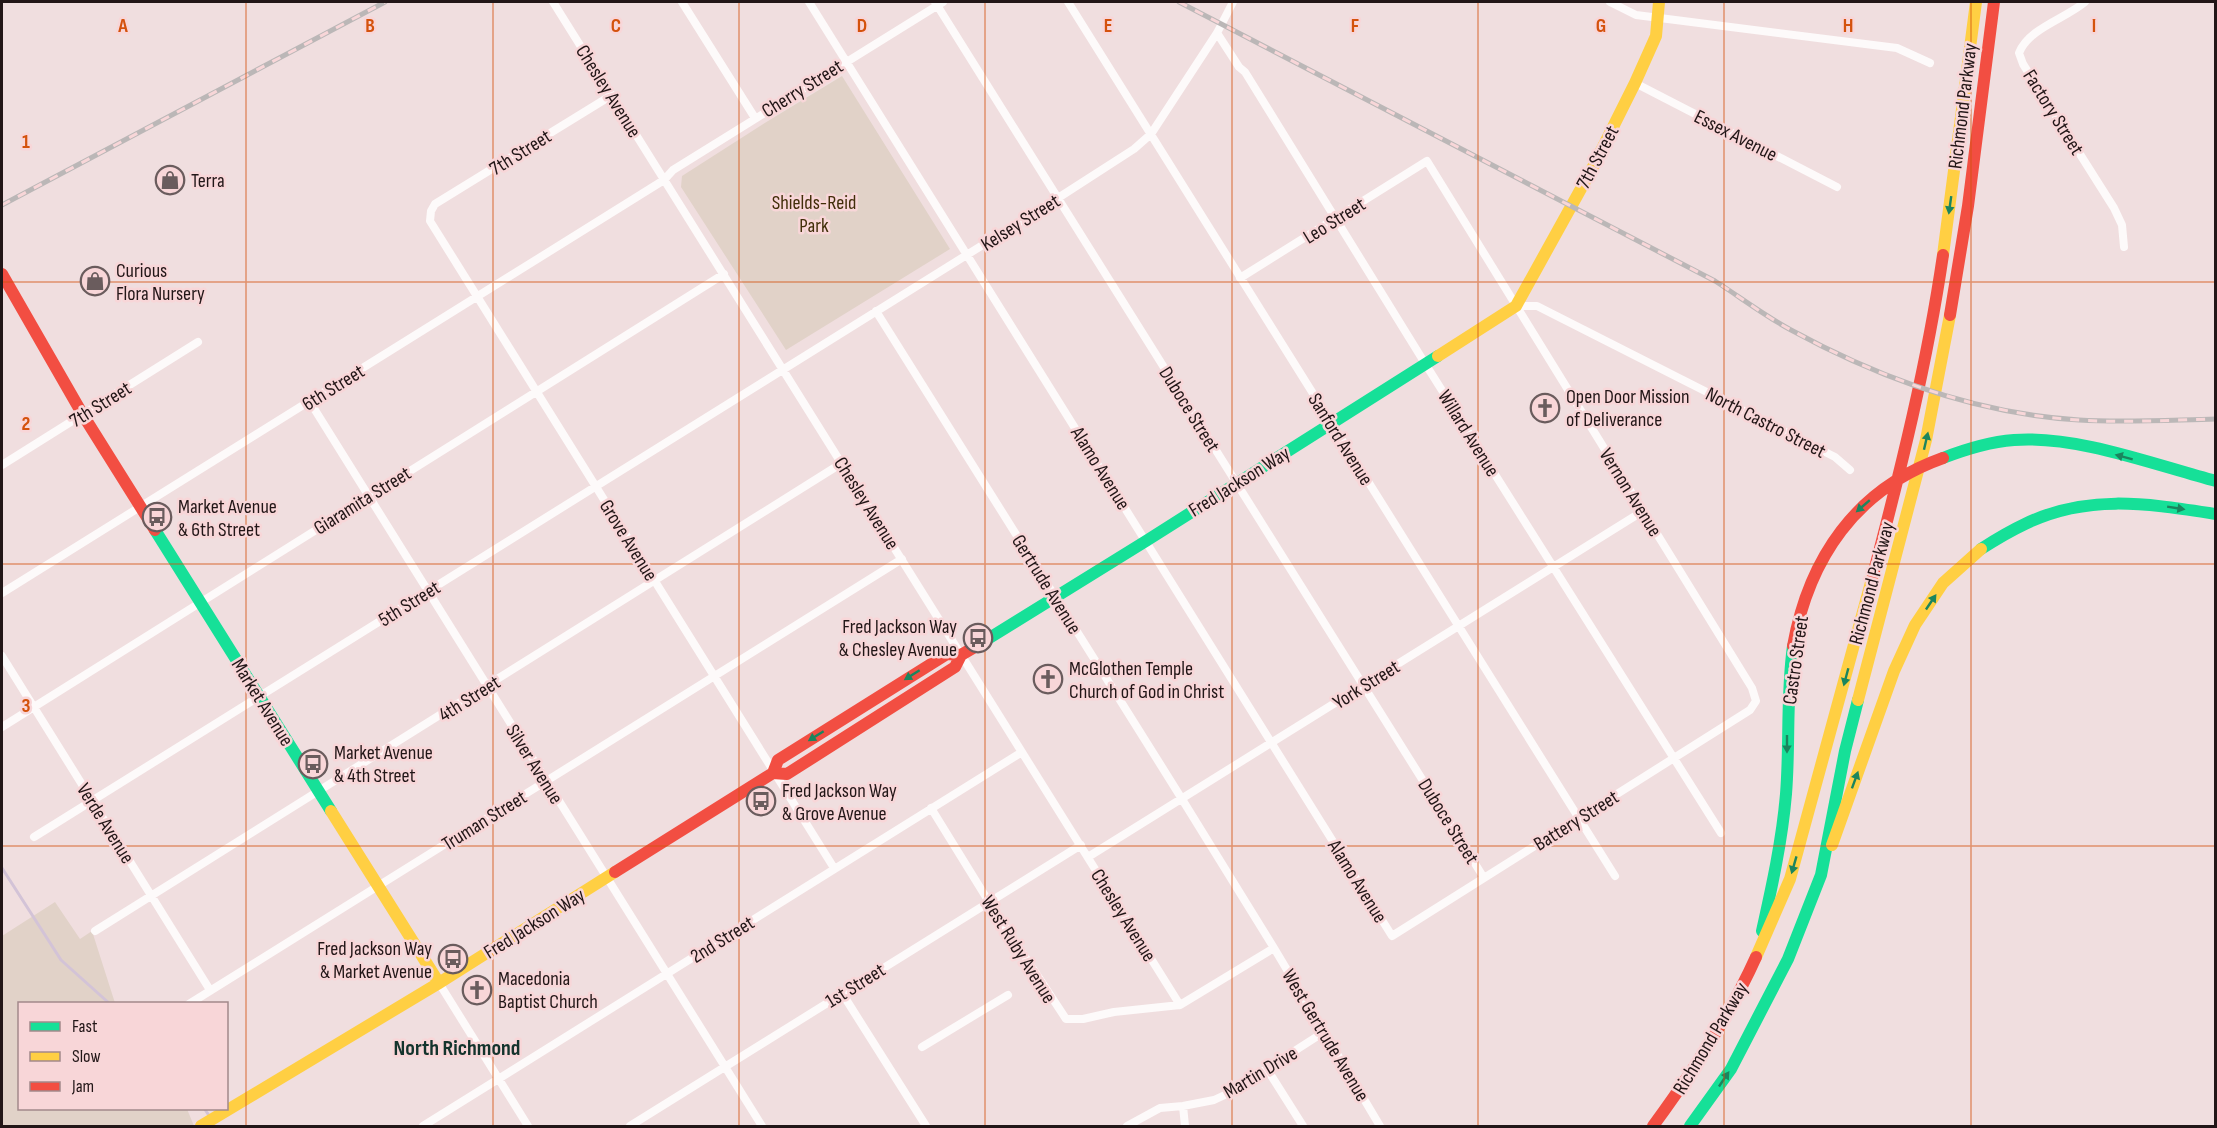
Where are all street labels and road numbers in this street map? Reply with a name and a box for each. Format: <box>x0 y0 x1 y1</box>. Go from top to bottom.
street label: Chesley Avenue <box>570 41 646 142</box>
street label: Richmond Parkway <box>1943 42 1983 170</box>
street label: Cherry Street <box>758 55 847 123</box>
street label: Factory Street <box>2018 65 2089 160</box>
street label: Essex Avenue <box>1690 105 1781 167</box>
street label: 7th Street <box>1571 122 1624 193</box>
street label: 7th Street <box>485 125 556 181</box>
street label: Kelsey Street <box>977 189 1064 257</box>
street label: Leo Street <box>1299 192 1370 249</box>
street label: 6th Street <box>298 359 369 416</box>
street label: Duboce Street <box>1154 362 1225 457</box>
street label: 7th Street <box>65 377 136 433</box>
street label: North Castro Street <box>1701 382 1830 463</box>
street label: Willard Avenue <box>1432 386 1504 481</box>
street label: Sanford Avenue <box>1302 389 1378 490</box>
street label: Alamo Avenue <box>1065 422 1135 515</box>
street label: Fred Jackson Way <box>1185 441 1295 522</box>
street label: Vernon Avenue <box>1594 444 1667 541</box>
street label: Chesley Avenue <box>828 453 904 554</box>
street label: Giaramita Street <box>309 461 416 540</box>
street label: Grove Avenue <box>594 495 663 586</box>
street label: Richmond Parkway <box>1844 519 1900 647</box>
street label: Gertrude Avenue <box>1006 530 1086 639</box>
street label: 5th Street <box>374 576 445 632</box>
street label: Castro Street <box>1778 614 1814 706</box>
street label: Market Avenue <box>226 654 299 751</box>
street label: York Street <box>1329 655 1404 715</box>
street label: 4th Street <box>434 671 505 727</box>
street label: Silver Avenue <box>500 720 568 809</box>
street label: Duboce Street <box>1413 774 1484 869</box>
street label: Verde Avenue <box>71 779 139 868</box>
street label: Truman Street <box>438 785 531 856</box>
street label: Battery Street <box>1530 785 1623 856</box>
street label: Alamo Avenue <box>1322 835 1392 928</box>
street label: Chesley Avenue <box>1085 865 1161 966</box>
street label: Fred Jackson Way <box>480 883 590 964</box>
street label: West Ruby Avenue <box>975 891 1061 1008</box>
street label: 2nd Street <box>686 911 759 969</box>
street label: 1st Street <box>821 958 890 1013</box>
street label: West Gertrude Avenue <box>1276 965 1374 1106</box>
street label: Richmond Parkway <box>1668 978 1754 1099</box>
street label: Martin Drive <box>1219 1041 1302 1104</box>

